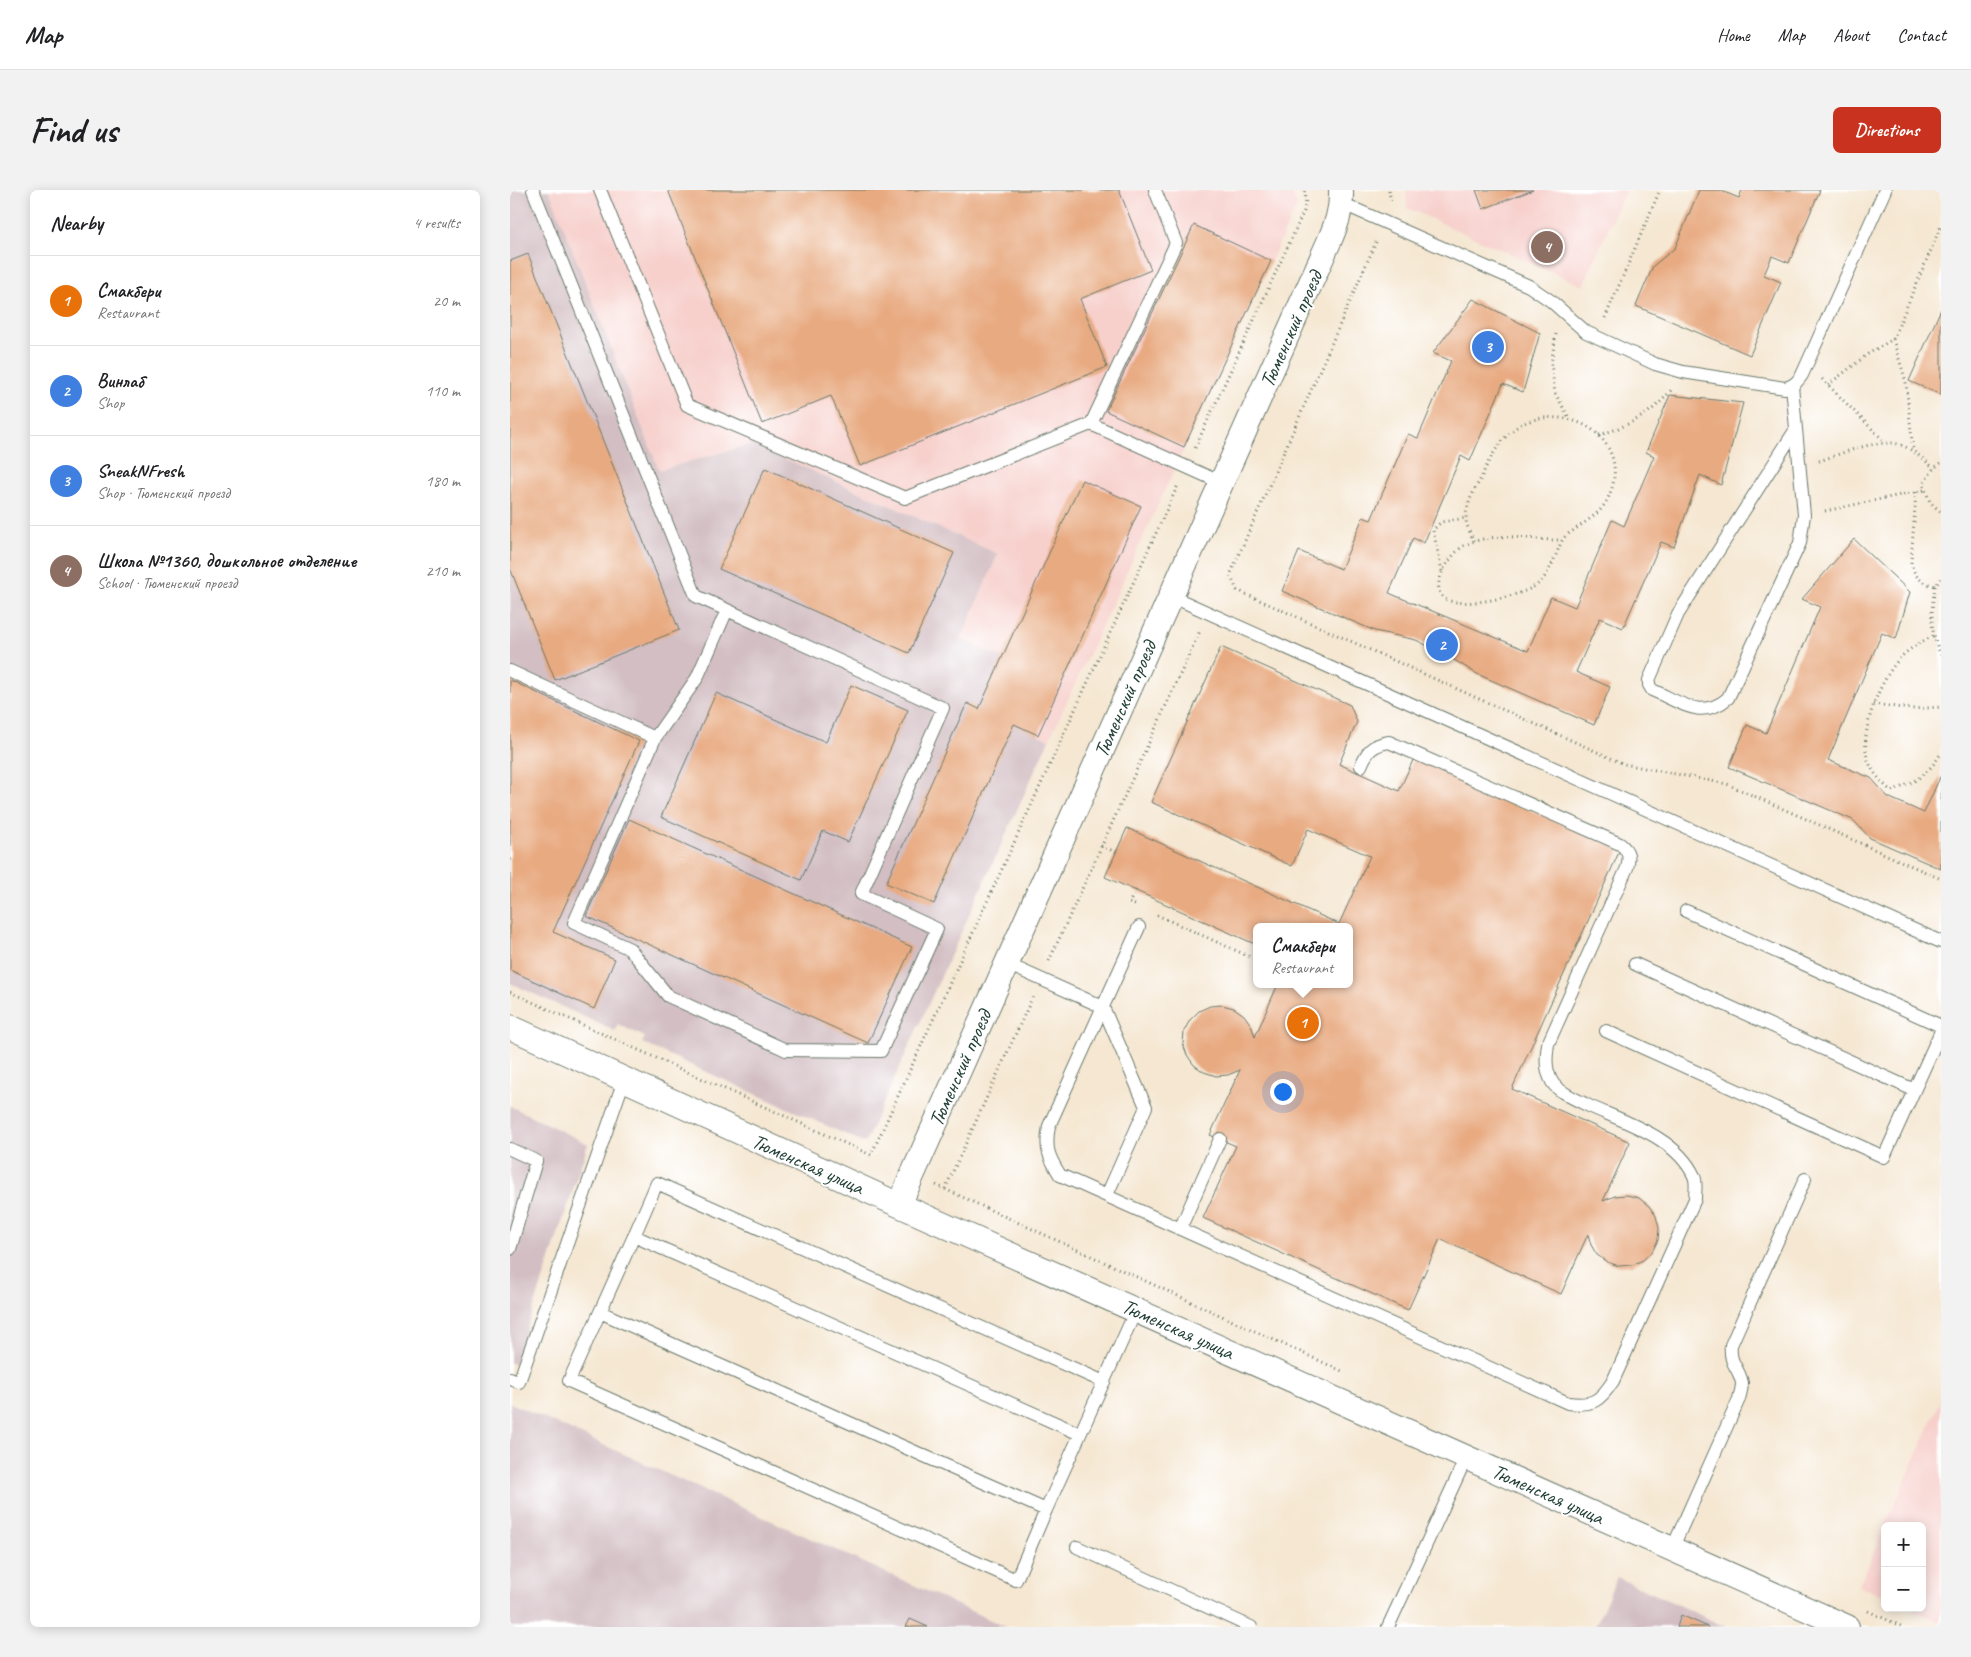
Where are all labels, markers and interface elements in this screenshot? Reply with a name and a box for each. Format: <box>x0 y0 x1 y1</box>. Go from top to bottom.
text: Map <box>25 20 62 50</box>
text: Home <box>1717 24 1750 46</box>
text: Map <box>1778 24 1805 46</box>
text: About <box>1833 24 1869 46</box>
text: Contact <box>1897 24 1946 46</box>
button: Directions <box>1833 107 1941 153</box>
text: Find us <box>30 108 117 153</box>
text: Nearby <box>50 210 103 236</box>
text: 4 results <box>413 213 460 233</box>
pin: 4 <box>1531 228 1563 266</box>
street label: Тюменский проезд <box>1254 264 1329 391</box>
text: Смакбери <box>97 279 160 303</box>
text: 1 <box>62 291 70 311</box>
text: 20 m <box>433 291 460 311</box>
text: Restaurant <box>97 303 159 323</box>
pin: 3 <box>1472 328 1504 366</box>
text: Винлаб <box>97 369 144 393</box>
text: 2 <box>62 381 70 401</box>
text: 110 m <box>426 381 460 401</box>
text: Shop <box>97 393 124 413</box>
text: SneakNFresh <box>97 459 184 483</box>
text: 3 <box>62 471 70 491</box>
text: 180 m <box>426 471 460 491</box>
text: Shop · Тюменский проезд <box>97 483 230 503</box>
text: Школа №1360, дошкольное отделение <box>97 549 356 573</box>
text: 4 <box>62 561 70 581</box>
text: 210 m <box>426 561 460 581</box>
text: School · Тюменский проезд <box>97 573 237 593</box>
pin: 2 <box>1426 626 1458 664</box>
street label: Тюменский проезд <box>1088 634 1163 761</box>
popup <box>1253 923 1353 988</box>
text: Смакбери <box>1271 934 1335 958</box>
text: Restaurant <box>1271 958 1333 978</box>
street label: Тюменский проезд <box>923 1003 998 1130</box>
pin: 1 <box>1287 1004 1319 1042</box>
your location <box>1270 1079 1296 1105</box>
street label: Тюменская улица <box>748 1128 870 1201</box>
street label: Тюменская улица <box>1118 1293 1240 1366</box>
street label: Тюменская улица <box>1488 1458 1610 1531</box>
map controls <box>1881 1522 1926 1612</box>
button: + <box>1881 1522 1926 1567</box>
button: − <box>1881 1567 1926 1612</box>

